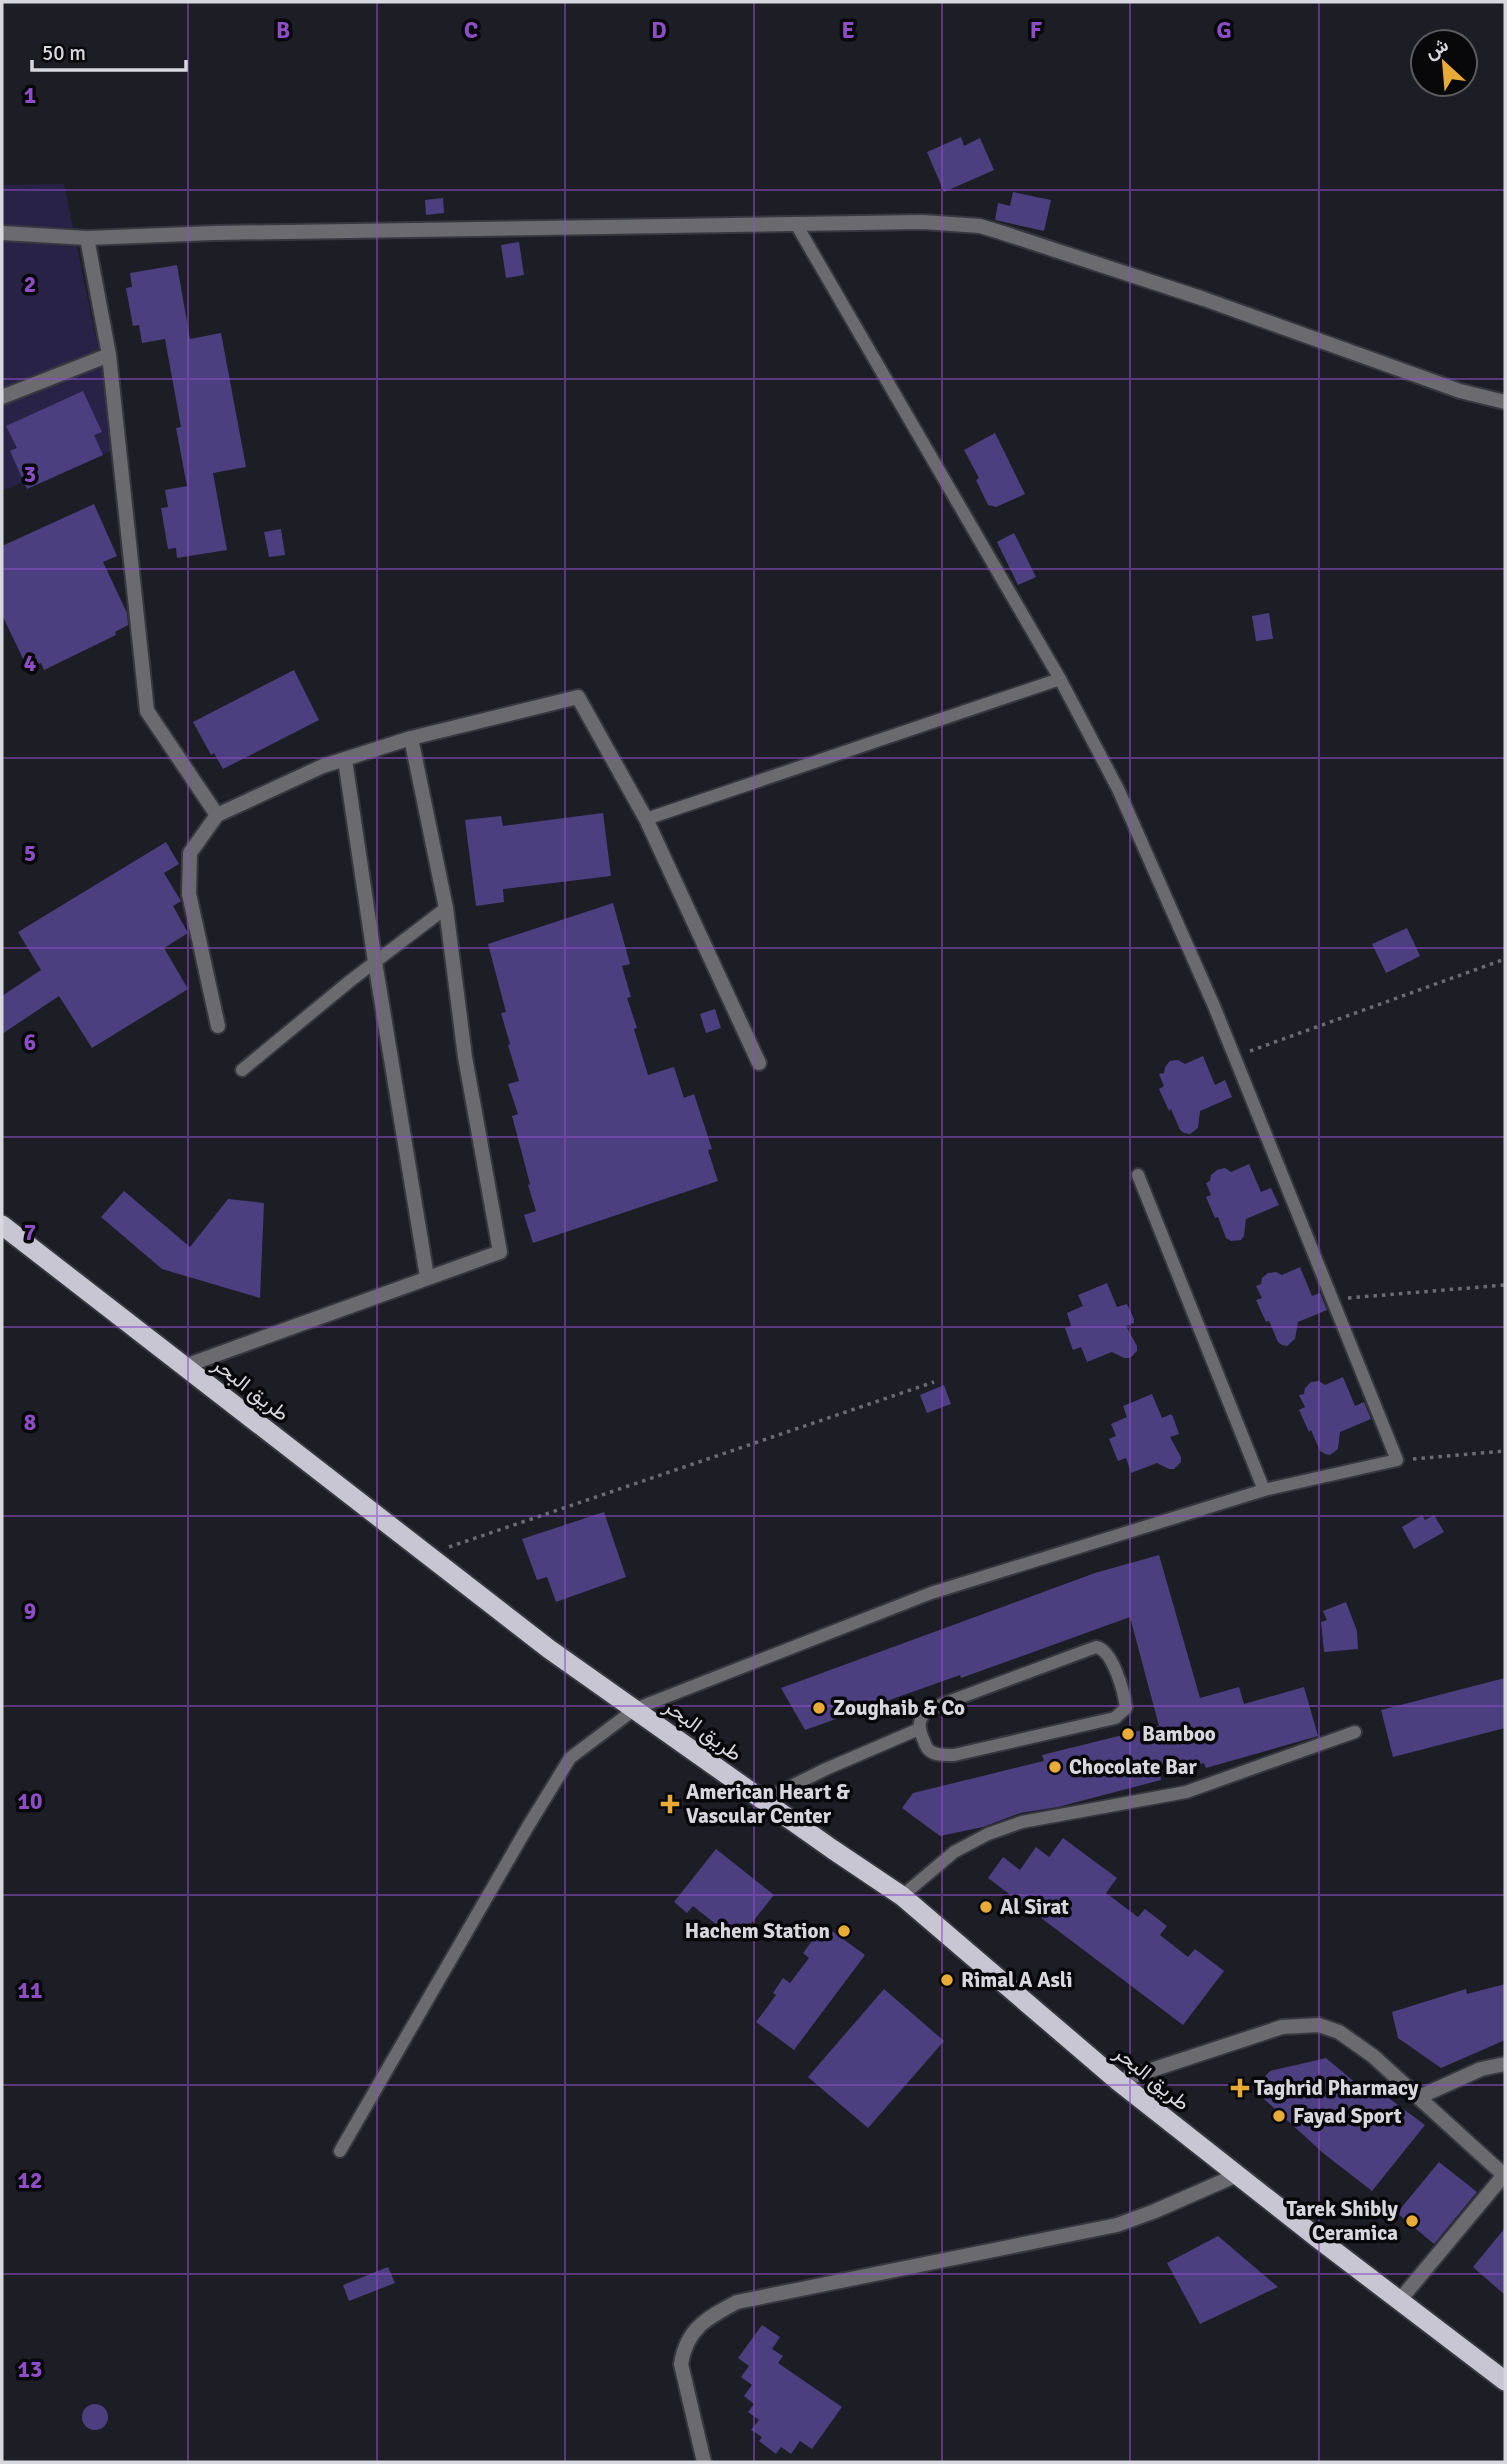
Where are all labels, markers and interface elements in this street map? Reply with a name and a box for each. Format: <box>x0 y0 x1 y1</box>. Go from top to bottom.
text: B <box>276 16 290 45</box>
text: C <box>464 16 478 45</box>
text: D <box>651 16 667 45</box>
text: E <box>841 16 855 45</box>
text: F <box>1030 16 1042 45</box>
text: G <box>1216 16 1232 45</box>
scale bar <box>32 28 186 72</box>
north arrow <box>1409 28 1479 98</box>
text: ش <box>1421 33 1453 64</box>
text: 50 m <box>42 40 86 66</box>
text: 1 <box>24 81 36 110</box>
text: 2 <box>24 270 36 299</box>
text: 3 <box>24 460 36 489</box>
text: 4 <box>24 649 36 678</box>
text: 5 <box>24 839 36 868</box>
text: 6 <box>24 1028 36 1057</box>
text: 7 <box>24 1218 36 1247</box>
street label: طريق البحر <box>207 1351 294 1427</box>
text: 8 <box>24 1408 36 1437</box>
text: 9 <box>24 1597 36 1626</box>
street label: طريق البحر <box>658 1693 747 1767</box>
place label: Zoughaib & Co <box>833 1695 965 1721</box>
marker: Zoughaib & Co <box>811 1700 827 1716</box>
place label: Bamboo <box>1142 1721 1216 1747</box>
marker: Bamboo <box>1120 1726 1136 1742</box>
place label: Chocolate Bar <box>1069 1754 1198 1780</box>
marker: Chocolate Bar <box>1047 1759 1063 1775</box>
place label: American Heart & Vascular Center <box>686 1779 850 1829</box>
text: 10 <box>18 1787 42 1816</box>
marker: American Heart & Vascular Center <box>660 1794 680 1814</box>
place label: Al Sirat <box>1000 1894 1069 1920</box>
marker: Al Sirat <box>978 1899 994 1915</box>
place label: Hachem Station <box>685 1918 830 1944</box>
marker: Hachem Station <box>836 1923 852 1939</box>
place label: Rimal A Asli <box>961 1967 1072 1993</box>
marker: Rimal A Asli <box>939 1972 955 1988</box>
text: 11 <box>18 1976 42 2005</box>
street label: طريق البحر <box>1108 2039 1195 2116</box>
place label: Taghrid Pharmacy <box>1254 2075 1419 2101</box>
marker: Taghrid Pharmacy <box>1232 2080 1248 2096</box>
place label: Fayad Sport <box>1293 2103 1402 2129</box>
marker: Fayad Sport <box>1271 2108 1287 2124</box>
text: 12 <box>18 2166 42 2195</box>
place label: Tarek Shibly Ceramica <box>1287 2196 1399 2246</box>
marker: Tarek Shibly Ceramica <box>1404 2213 1420 2229</box>
text: 13 <box>18 2355 42 2384</box>

